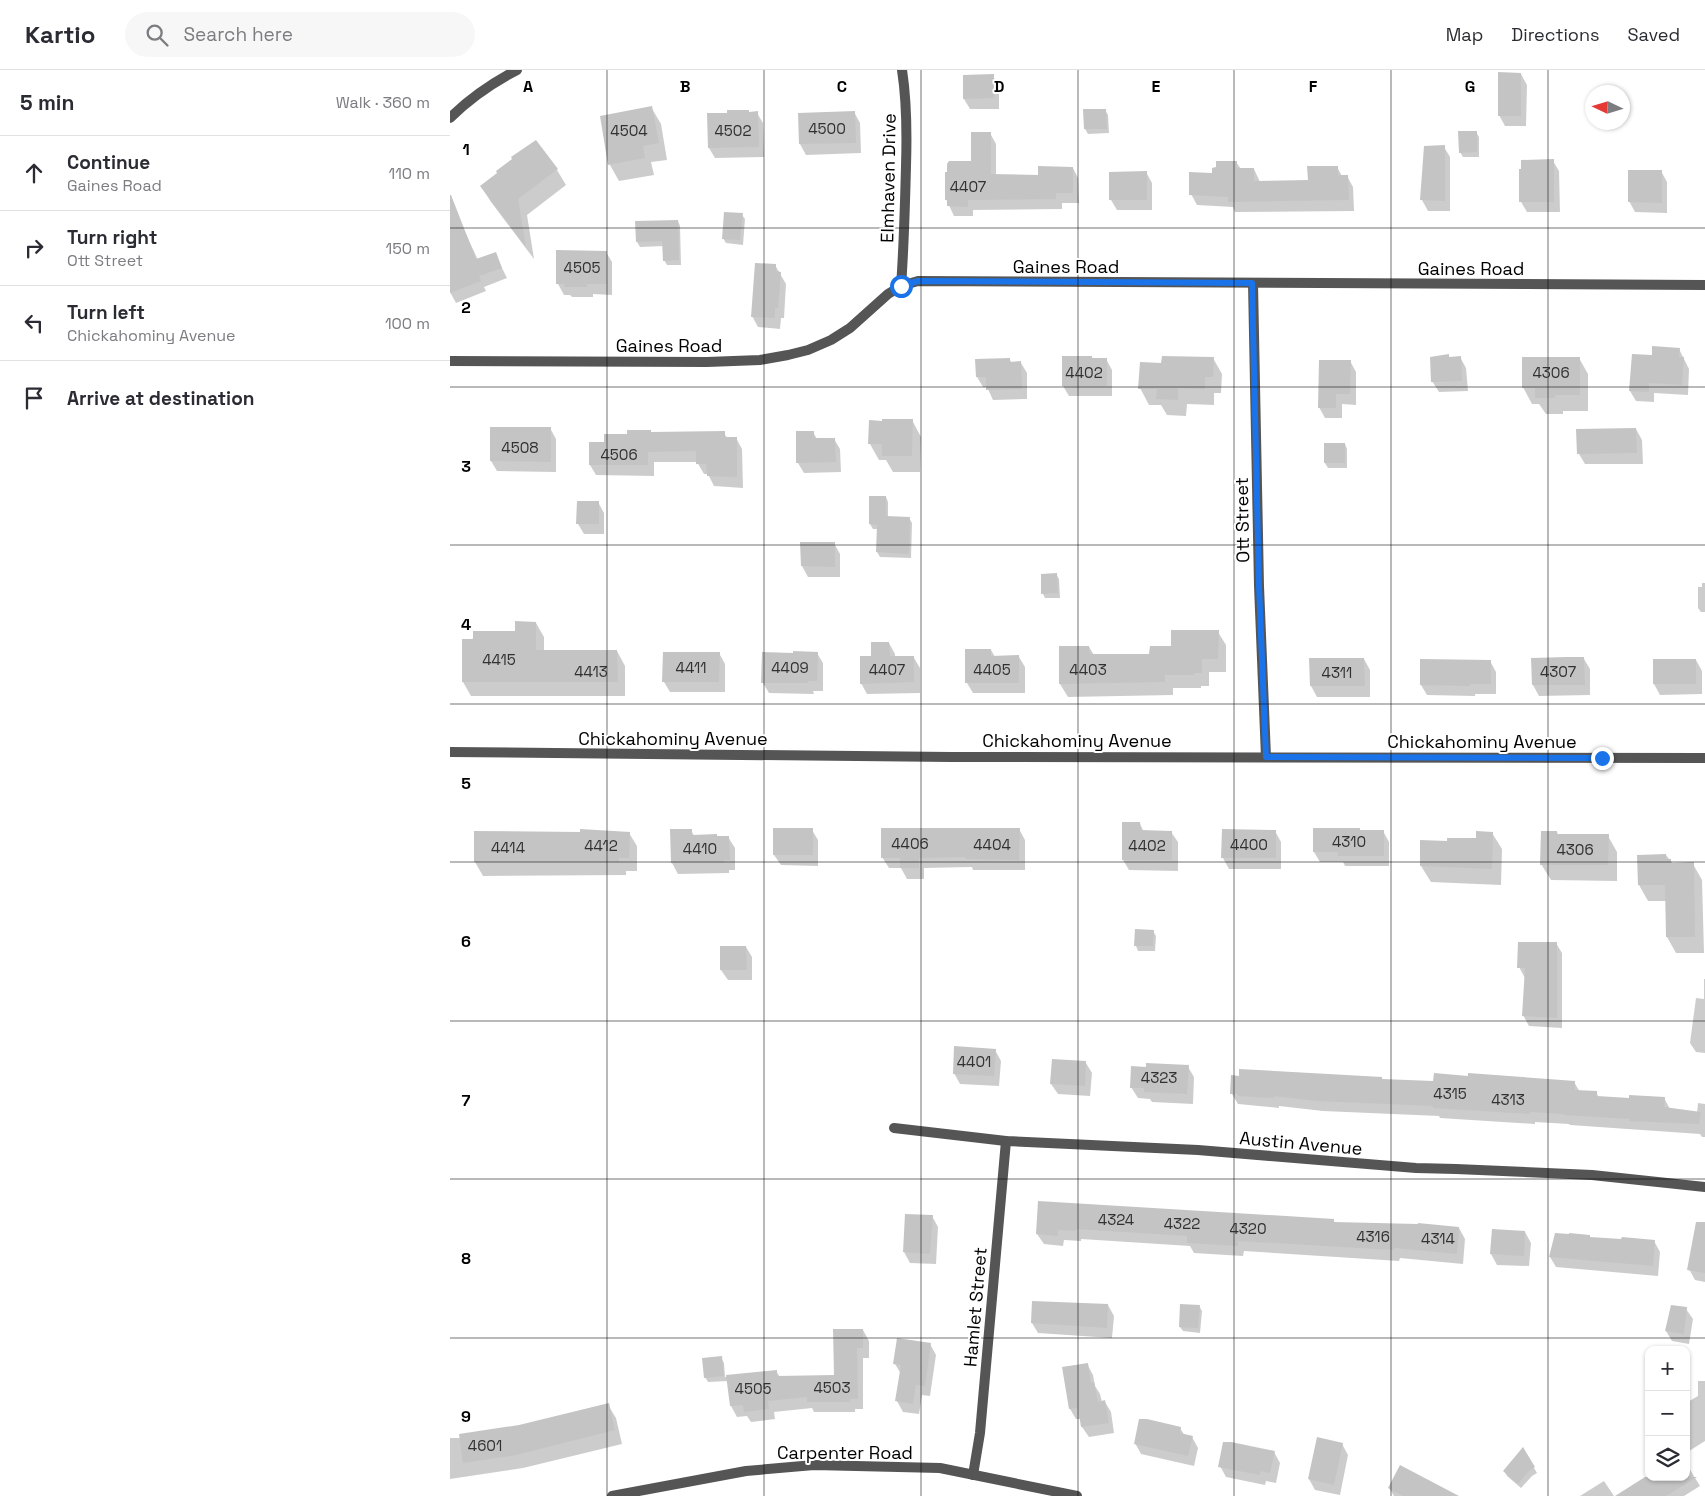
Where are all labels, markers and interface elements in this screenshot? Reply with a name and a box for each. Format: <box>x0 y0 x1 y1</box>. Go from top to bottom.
search box <box>125 12 475 57</box>
text: Kartio <box>25 19 95 50</box>
icon: search <box>143 21 171 49</box>
text: Search here <box>183 22 293 47</box>
text: Map <box>1446 23 1483 46</box>
text: Directions <box>1511 23 1600 46</box>
text: Saved <box>1628 23 1680 46</box>
text: A <box>523 76 533 97</box>
text: B <box>680 76 690 97</box>
text: C <box>837 76 847 97</box>
text: D <box>994 76 1004 97</box>
text: E <box>1152 76 1161 97</box>
text: F <box>1309 76 1318 97</box>
text: G <box>1465 76 1475 97</box>
north arrow <box>1585 85 1630 130</box>
text: 5 min <box>20 89 74 116</box>
text: Walk · 360 m <box>336 92 430 113</box>
street label: Elmhaven Drive <box>875 113 901 243</box>
house number: 4500 <box>808 119 846 138</box>
house number: 4504 <box>610 121 648 140</box>
house number: 4502 <box>714 121 752 140</box>
text: 1 <box>462 139 470 160</box>
text: Continue <box>67 150 150 175</box>
icon: ahead <box>20 159 48 187</box>
text: 110 m <box>388 163 430 184</box>
text: Gaines Road <box>67 175 162 196</box>
house number: 4407 <box>950 177 986 196</box>
text: Turn right <box>67 225 157 250</box>
icon: right <box>20 234 48 262</box>
text: 150 m <box>386 238 430 259</box>
text: Ott Street <box>67 250 143 271</box>
street label: Gaines Road <box>1013 255 1119 278</box>
street label: Gaines Road <box>1418 257 1524 280</box>
house number: 4505 <box>564 258 600 277</box>
route start <box>890 275 913 298</box>
text: 2 <box>461 297 471 318</box>
text: Turn left <box>67 300 145 325</box>
icon: left <box>20 309 48 337</box>
text: 100 m <box>385 313 430 334</box>
text: Chickahominy Avenue <box>67 325 235 346</box>
street label: Gaines Road <box>616 334 722 357</box>
house number: 4402 <box>1065 363 1103 382</box>
house number: 4306 <box>1532 363 1570 382</box>
icon: arrive <box>20 384 48 412</box>
text: Arrive at destination <box>67 386 255 411</box>
house number: 4508 <box>501 438 539 457</box>
house number: 4506 <box>600 445 638 464</box>
text: 3 <box>461 456 471 477</box>
street label: Ott Street <box>1230 477 1254 563</box>
text: 4 <box>461 614 471 635</box>
house number: 4415 <box>482 650 516 669</box>
house number: 4411 <box>676 658 706 677</box>
house number: 4409 <box>771 658 809 677</box>
house number: 4407 <box>869 660 905 679</box>
house number: 4405 <box>973 660 1011 679</box>
house number: 4403 <box>1069 660 1107 679</box>
house number: 4413 <box>574 662 608 681</box>
house number: 4307 <box>1540 662 1576 681</box>
house number: 4311 <box>1322 663 1352 682</box>
street label: Chickahominy Avenue <box>578 727 768 750</box>
street label: Chickahominy Avenue <box>982 729 1172 752</box>
street label: Chickahominy Avenue <box>1387 730 1577 753</box>
route end <box>1591 747 1614 770</box>
text: 5 <box>461 773 471 794</box>
house number: 4310 <box>1332 832 1366 851</box>
house number: 4406 <box>891 834 929 853</box>
house number: 4404 <box>973 835 1011 854</box>
house number: 4400 <box>1230 835 1268 854</box>
house number: 4412 <box>584 836 618 855</box>
house number: 4402 <box>1128 836 1166 855</box>
house number: 4414 <box>491 838 525 857</box>
house number: 4410 <box>683 839 717 858</box>
house number: 4306 <box>1556 840 1594 859</box>
text: 6 <box>461 931 471 952</box>
house number: 4401 <box>957 1052 991 1071</box>
house number: 4323 <box>1141 1068 1177 1087</box>
house number: 4315 <box>1433 1084 1467 1103</box>
text: 7 <box>462 1090 471 1111</box>
house number: 4313 <box>1491 1090 1525 1109</box>
street label: Austin Avenue <box>1239 1126 1363 1160</box>
house number: 4324 <box>1098 1210 1134 1229</box>
house number: 4322 <box>1164 1214 1200 1233</box>
house number: 4320 <box>1229 1219 1267 1238</box>
house number: 4316 <box>1356 1227 1390 1246</box>
house number: 4314 <box>1421 1229 1455 1248</box>
street label: Hamlet Street <box>958 1246 992 1368</box>
text: 8 <box>461 1248 471 1269</box>
map controls <box>1645 1346 1690 1481</box>
button: + <box>1645 1346 1690 1391</box>
house number: 4503 <box>813 1378 851 1397</box>
house number: 4505 <box>735 1379 771 1398</box>
button: − <box>1645 1391 1690 1436</box>
text: 9 <box>461 1406 471 1427</box>
house number: 4601 <box>468 1436 502 1455</box>
button: layers <box>1645 1436 1690 1481</box>
street label: Carpenter Road <box>777 1441 913 1464</box>

